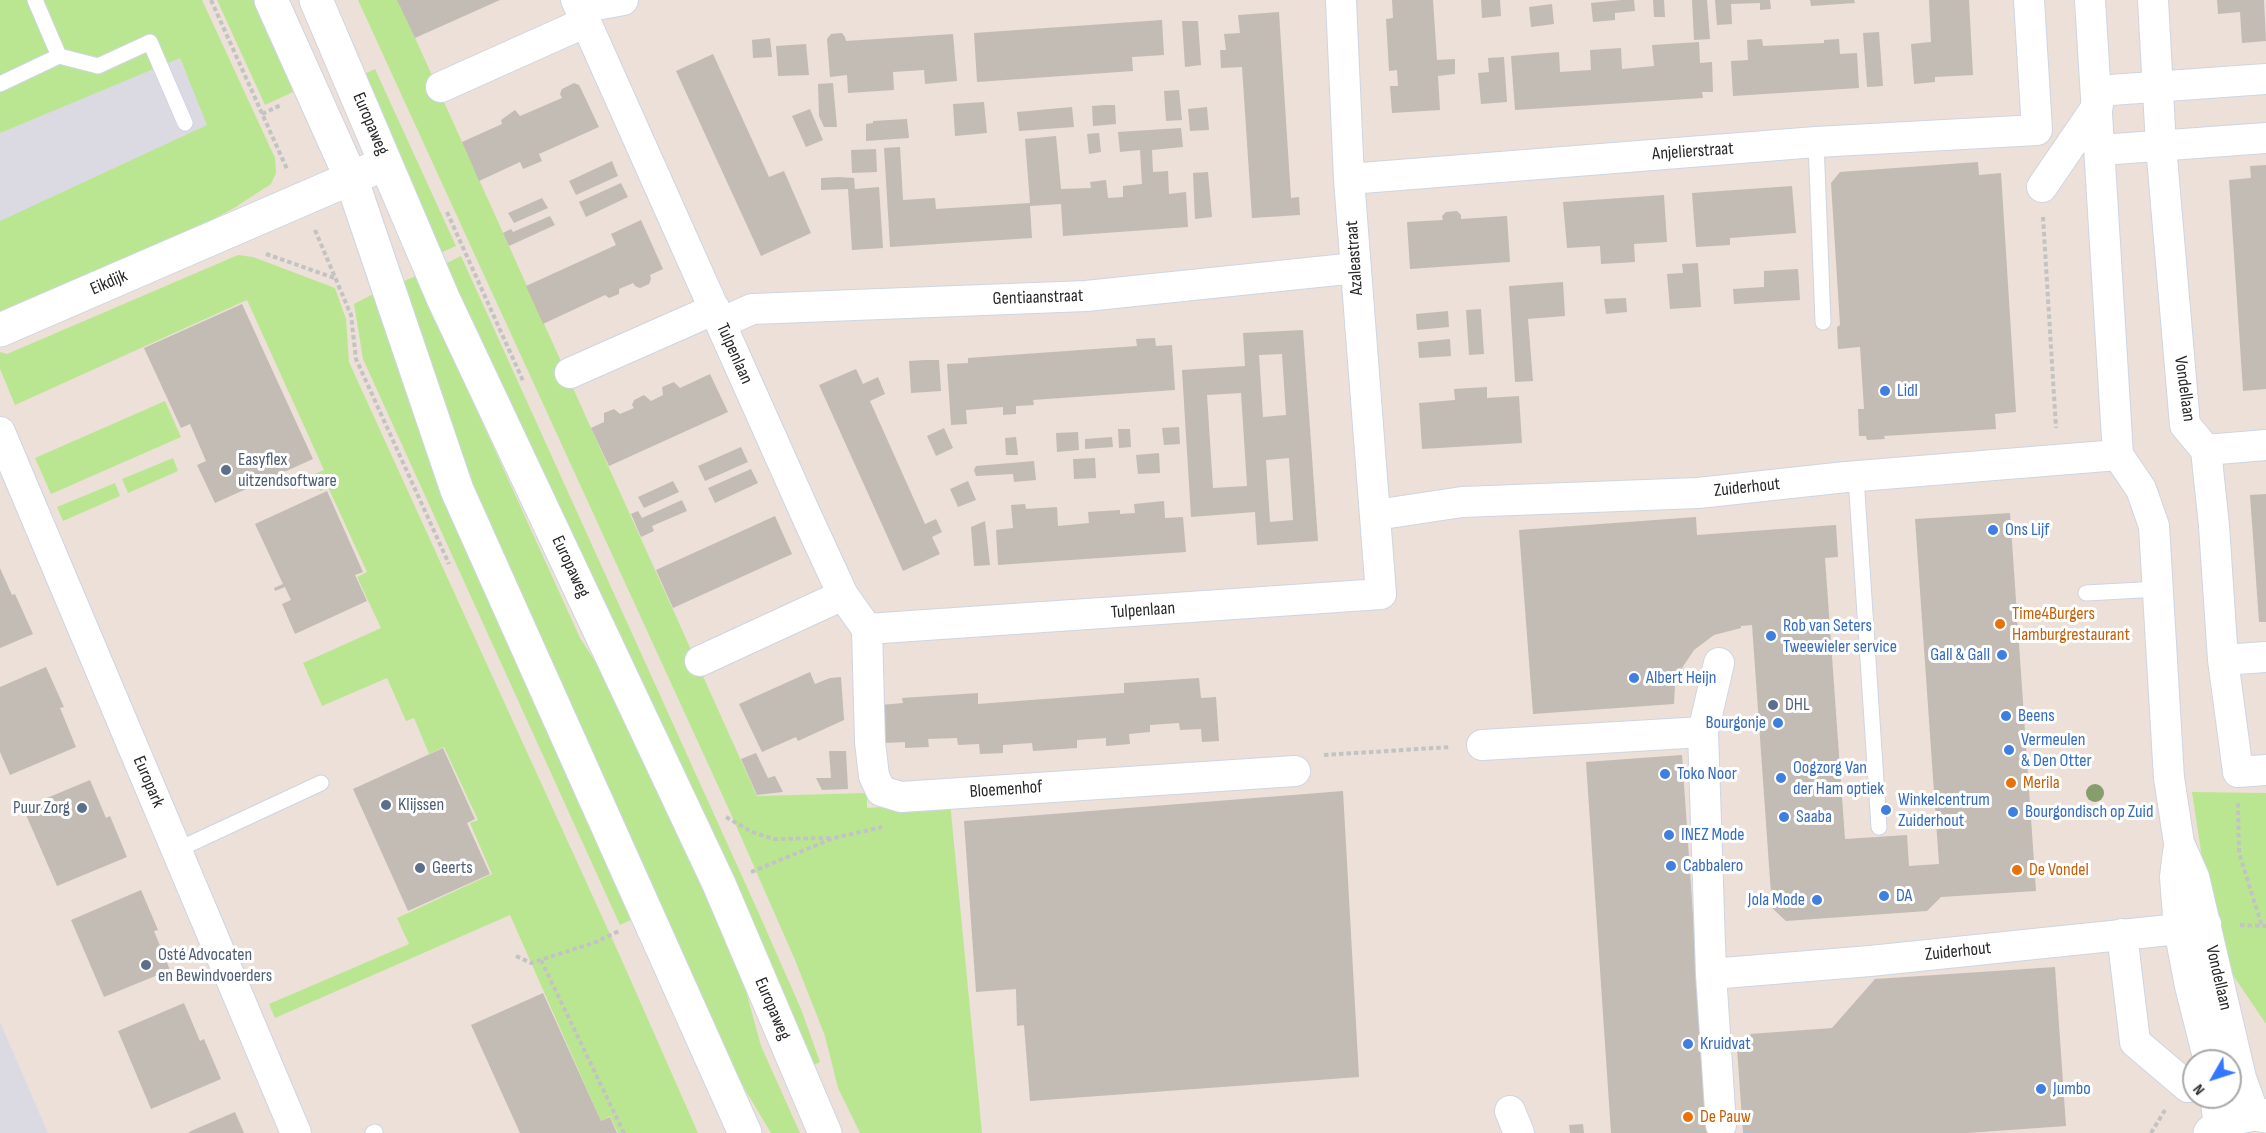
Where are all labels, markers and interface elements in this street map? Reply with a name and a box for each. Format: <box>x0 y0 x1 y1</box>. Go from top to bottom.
street label: Europaweg <box>347 89 393 159</box>
street label: Anjelierstraat <box>1652 138 1734 166</box>
street label: Azaleastraat <box>1342 220 1368 296</box>
street label: Eikdijk <box>87 266 131 300</box>
street label: Gentiaanstraat <box>992 286 1084 310</box>
street label: Tulpenlaan <box>711 320 757 388</box>
street label: Vondellaan <box>2169 355 2199 423</box>
place label: Lidl <box>1897 380 1918 402</box>
marker: Lidl <box>1878 384 1892 398</box>
place label: Easyflex uitzendsoftware <box>238 449 337 492</box>
marker: Easyflex uitzendsoftware <box>219 463 233 477</box>
street label: Zuiderhout <box>1713 474 1781 502</box>
place label: Ons Lijf <box>2005 519 2049 541</box>
marker: Ons Lijf <box>1986 523 2000 537</box>
street label: Europaweg <box>546 533 594 601</box>
street label: Tulpenlaan <box>1110 598 1176 624</box>
place label: Time4Burgers Hamburgrestaurant <box>2012 603 2130 646</box>
place label: Rob van Seters Tweewieler service <box>1783 615 1897 658</box>
marker: Time4Burgers Hamburgrestaurant <box>1993 617 2007 631</box>
marker: Rob van Seters Tweewieler service <box>1764 629 1778 643</box>
place label: Gall & Gall <box>1930 644 1990 666</box>
marker: Gall & Gall <box>1995 648 2009 662</box>
place label: Albert Heijn <box>1646 667 1716 689</box>
marker: Albert Heijn <box>1627 671 1641 685</box>
place label: DHL <box>1785 694 1810 716</box>
marker: DHL <box>1766 698 1780 712</box>
place label: Beens <box>2018 705 2055 727</box>
marker: Beens <box>1999 709 2013 723</box>
place label: Bourgonje <box>1706 712 1766 734</box>
marker: Bourgonje <box>1771 716 1785 730</box>
place label: Vermeulen & Den Otter <box>2021 729 2092 771</box>
marker: Vermeulen & Den Otter <box>2002 743 2016 757</box>
street label: Europark <box>128 753 168 811</box>
place label: Oogzorg Van der Ham optiek <box>1793 757 1884 800</box>
place label: Toko Noor <box>1677 763 1737 785</box>
marker: Toko Noor <box>1658 767 1672 781</box>
marker: Oogzorg Van der Ham optiek <box>1774 771 1788 785</box>
place label: Merila <box>2023 772 2060 794</box>
marker: Merila <box>2004 776 2018 790</box>
street label: Bloemenhof <box>969 777 1043 803</box>
place label: Winkelcentrum Zuiderhout <box>1898 789 1990 832</box>
place label: Klijssen <box>398 794 444 816</box>
place label: Puur Zorg <box>13 797 70 819</box>
marker: Klijssen <box>379 798 393 812</box>
marker: Puur Zorg <box>75 801 89 815</box>
place label: Bourgondisch op Zuid <box>2025 801 2153 823</box>
marker: Winkelcentrum Zuiderhout <box>1879 803 1893 817</box>
marker: Bourgondisch op Zuid <box>2006 805 2020 819</box>
place label: Saaba <box>1796 806 1832 828</box>
marker: Saaba <box>1777 810 1791 824</box>
place label: INEZ Mode <box>1681 824 1744 846</box>
marker: INEZ Mode <box>1662 828 1676 842</box>
place label: Cabbalero <box>1683 855 1743 877</box>
place label: Geerts <box>432 857 473 879</box>
marker: Cabbalero <box>1664 859 1678 873</box>
place label: De Vondel <box>2029 859 2089 881</box>
marker: Geerts <box>413 861 427 875</box>
marker: De Vondel <box>2010 863 2024 877</box>
place label: DA <box>1896 885 1912 907</box>
place label: Jola Mode <box>1748 889 1805 911</box>
marker: DA <box>1877 889 1891 903</box>
marker: Jola Mode <box>1810 893 1824 907</box>
street label: Zuiderhout <box>1924 938 1992 966</box>
place label: Osté Advocaten en Bewindvoerders <box>158 944 272 986</box>
street label: Vondellaan <box>2200 944 2236 1012</box>
marker: Osté Advocaten en Bewindvoerders <box>139 958 153 972</box>
street label: Europaweg <box>749 974 795 1044</box>
place label: Kruidvat <box>1700 1033 1751 1055</box>
marker: Kruidvat <box>1681 1037 1695 1051</box>
north arrow <box>2182 1049 2242 1109</box>
place label: Jumbo <box>2053 1078 2091 1100</box>
text: N <box>2189 1080 2209 1099</box>
marker: Jumbo <box>2034 1082 2048 1096</box>
place label: De Pauw <box>1700 1106 1751 1128</box>
marker: De Pauw <box>1681 1110 1695 1124</box>

